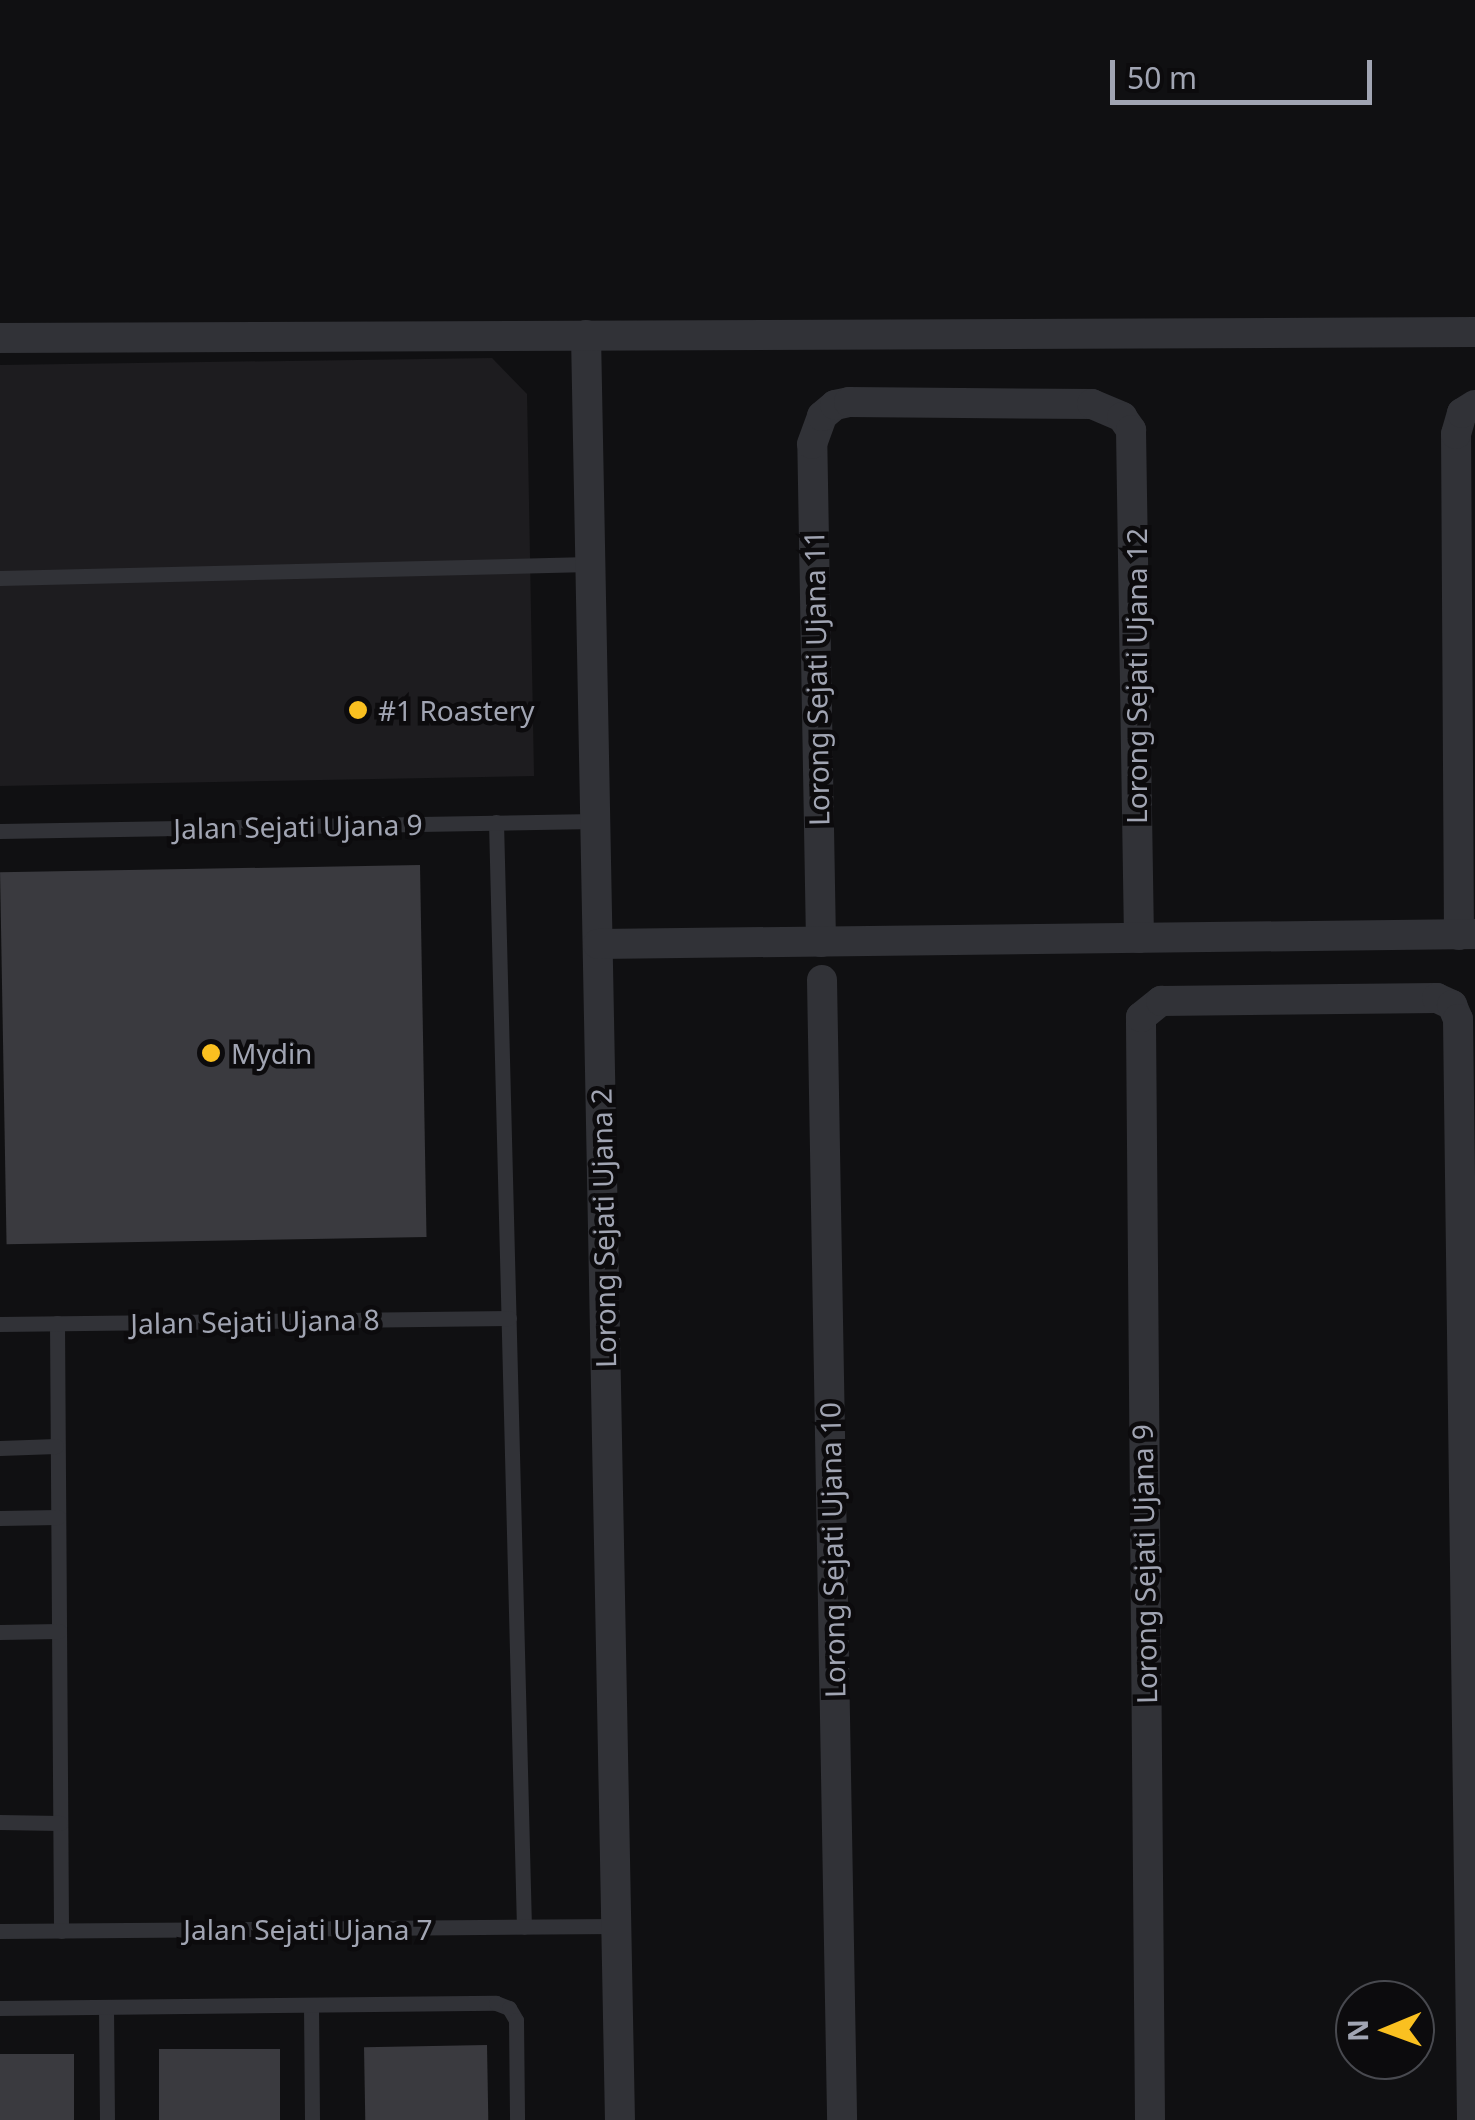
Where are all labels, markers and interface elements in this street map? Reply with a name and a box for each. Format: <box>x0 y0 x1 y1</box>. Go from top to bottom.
scale bar <box>1115 40 1378 102</box>
text: 50 m <box>1127 57 1197 98</box>
street label: Lorong Sejati Ujana 12 <box>1119 528 1153 824</box>
street label: Lorong Sejati Ujana 11 <box>797 530 835 826</box>
place label: #1 Roastery <box>378 693 535 727</box>
marker: #1 Roastery <box>347 699 369 721</box>
street label: Jalan Sejati Ujana 9 <box>173 807 423 845</box>
place label: Mydin <box>231 1036 312 1070</box>
marker: Mydin <box>200 1042 222 1064</box>
street label: Lorong Sejati Ujana 2 <box>584 1088 622 1368</box>
street label: Jalan Sejati Ujana 8 <box>130 1302 380 1340</box>
street label: Lorong Sejati Ujana 10 <box>813 1402 851 1698</box>
street label: Lorong Sejati Ujana 9 <box>1125 1424 1163 1704</box>
street label: Jalan Sejati Ujana 7 <box>183 1912 433 1946</box>
north arrow <box>1335 1980 1435 2080</box>
text: N <box>1338 2019 1376 2042</box>

